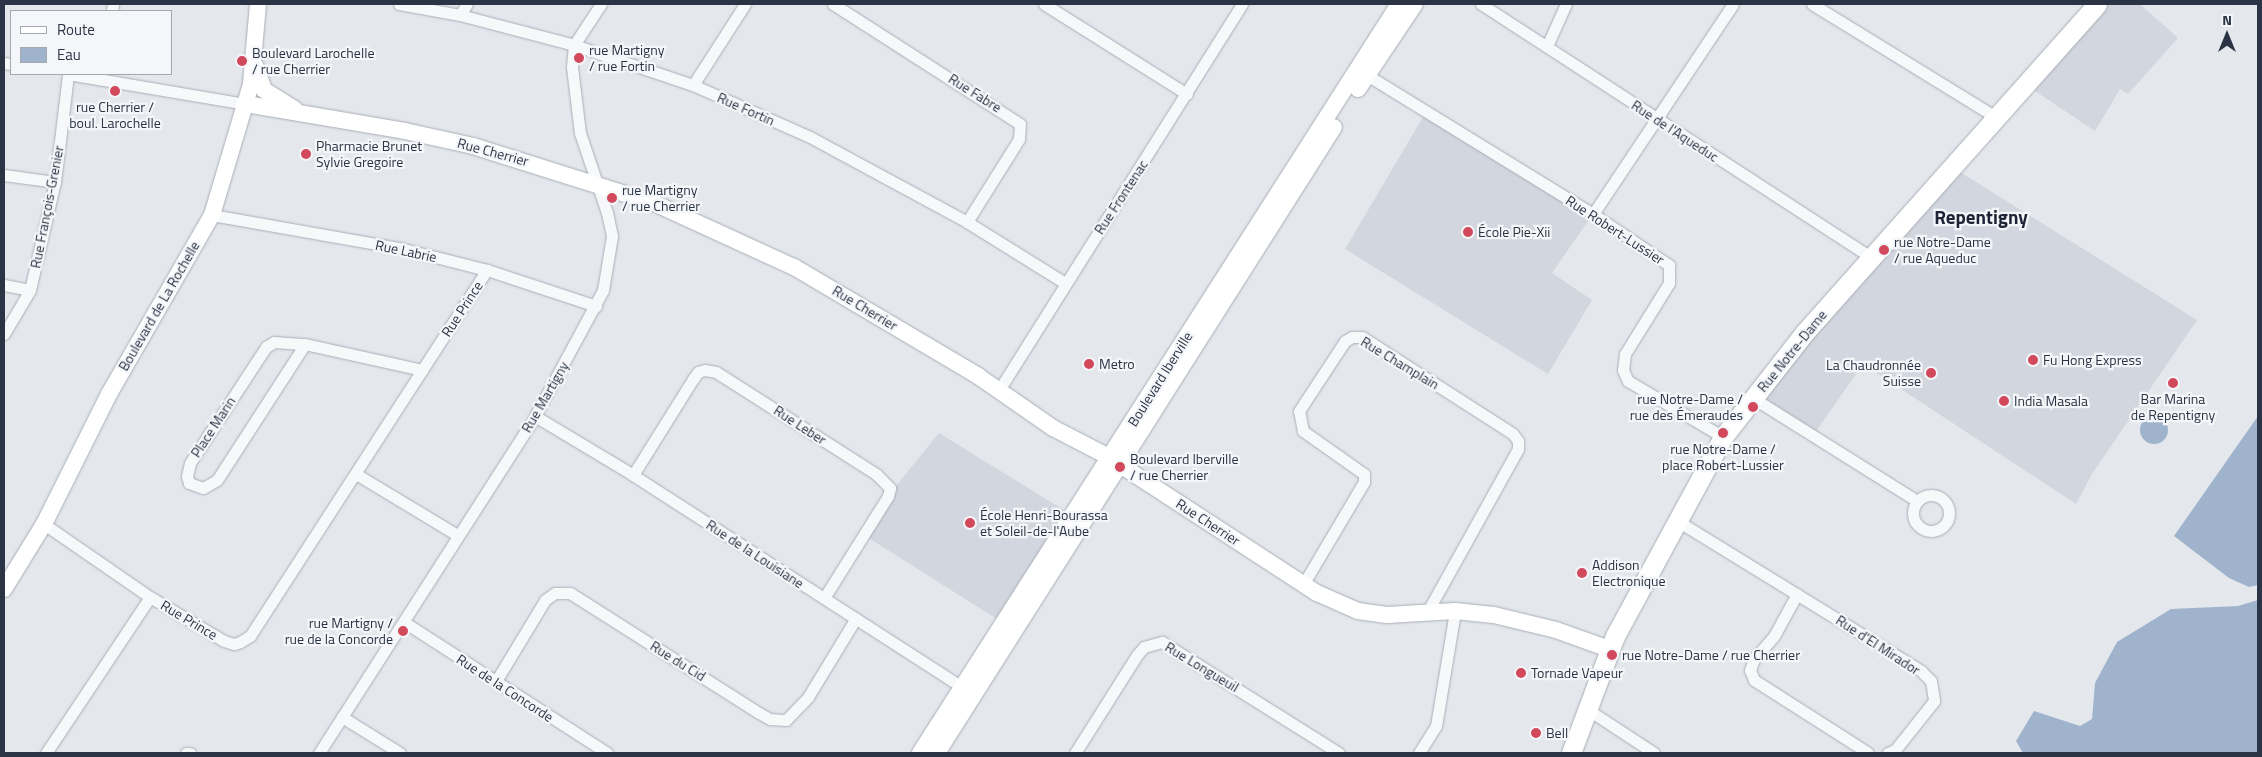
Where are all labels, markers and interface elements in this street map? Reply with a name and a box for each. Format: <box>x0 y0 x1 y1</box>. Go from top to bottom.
text: N <box>2222 9 2232 30</box>
legend <box>10 10 172 75</box>
north arrow <box>2202 10 2252 60</box>
text: Route <box>57 18 95 41</box>
place label: rue Martigny / rue Fortin <box>589 42 664 74</box>
text: Eau <box>57 43 81 66</box>
place label: Boulevard Larochelle / rue Cherrier <box>252 45 374 78</box>
marker: rue Martigny / rue Fortin <box>573 52 585 64</box>
marker: Boulevard Larochelle / rue Cherrier <box>236 55 248 67</box>
street label: Rue Fabre <box>945 70 1005 116</box>
marker: rue Cherrier / boul. Larochelle <box>109 85 121 97</box>
street label: Rue Fortin <box>715 89 777 129</box>
street label: Rue de l'Aqueduc <box>1628 97 1722 165</box>
place label: rue Cherrier / boul. Larochelle <box>69 99 161 132</box>
street label: Rue Cherrier <box>456 134 530 170</box>
place label: Pharmacie Brunet Sylvie Gregoire <box>316 138 422 170</box>
street label: Rue François-Grenier <box>27 144 67 270</box>
marker: Pharmacie Brunet Sylvie Gregoire <box>300 148 312 160</box>
street label: Rue Frontenac <box>1091 157 1151 237</box>
place label: rue Martigny / rue Cherrier <box>622 182 700 214</box>
marker: rue Martigny / rue Cherrier <box>606 192 618 204</box>
street label: Rue Robert-Lussier <box>1563 192 1667 268</box>
district label: Repentigny <box>1934 206 2028 228</box>
place label: École Pie-Xii <box>1478 224 1550 240</box>
marker: École Pie-Xii <box>1462 226 1474 238</box>
place label: rue Notre-Dame / rue Aqueduc <box>1894 234 1991 266</box>
street label: Rue Labrie <box>374 236 438 266</box>
street label: Boulevard de La Rochelle <box>115 238 203 374</box>
marker: rue Notre-Dame / rue Aqueduc <box>1878 244 1890 256</box>
street label: Rue Prince <box>438 278 486 340</box>
street label: Rue Cherrier <box>829 282 901 334</box>
street label: Rue Notre-Dame <box>1754 307 1830 395</box>
street label: Boulevard Iberville <box>1124 329 1196 429</box>
street label: Rue Champlain <box>1358 333 1442 393</box>
place label: Fu Hong Express <box>2043 352 2141 368</box>
marker: Fu Hong Express <box>2027 354 2039 366</box>
place label: Metro <box>1099 356 1135 372</box>
place label: La Chaudronnée Suisse <box>1826 357 1921 390</box>
marker: Metro <box>1083 358 1095 370</box>
street label: Rue Martigny <box>518 359 572 435</box>
marker: La Chaudronnée Suisse <box>1925 367 1937 379</box>
marker: Bar Marina de Repentigny <box>2167 377 2179 389</box>
place label: rue Notre-Dame / rue des Émeraudes <box>1630 391 1743 424</box>
place label: Bar Marina de Repentigny <box>2131 391 2215 424</box>
place label: India Masala <box>2014 393 2088 409</box>
street label: Place Marin <box>187 394 239 460</box>
marker: India Masala <box>1998 395 2010 407</box>
marker: rue Notre-Dame / rue des Émeraudes <box>1747 401 1759 413</box>
street label: Rue Leber <box>771 402 829 448</box>
marker: rue Notre-Dame / place Robert-Lussier <box>1717 427 1729 439</box>
place label: rue Notre-Dame / place Robert-Lussier <box>1662 441 1784 474</box>
place label: Boulevard Iberville / rue Cherrier <box>1130 451 1238 484</box>
marker: Boulevard Iberville / rue Cherrier <box>1114 461 1126 473</box>
street label: Rue Cherrier <box>1173 495 1243 549</box>
place label: École Henri-Bourassa et Soleil-de-l'Aube <box>980 507 1108 540</box>
street label: Rue de la Louisiane <box>703 516 807 592</box>
marker: École Henri-Bourassa et Soleil-de-l'Aube <box>964 517 976 529</box>
place label: Addison Electronique <box>1592 557 1666 590</box>
marker: Addison Electronique <box>1576 567 1588 579</box>
street label: Rue Prince <box>158 597 220 643</box>
street label: Rue d'El Mirador <box>1833 612 1923 678</box>
place label: rue Martigny / rue de la Concorde <box>285 615 393 648</box>
marker: rue Martigny / rue de la Concorde <box>397 625 409 637</box>
street label: Rue du Cid <box>647 637 709 685</box>
street label: Rue Longueuil <box>1162 638 1242 696</box>
place label: rue Notre-Dame / rue Cherrier <box>1622 647 1800 663</box>
marker: rue Notre-Dame / rue Cherrier <box>1606 649 1618 661</box>
street label: Rue de la Concorde <box>453 650 557 726</box>
place label: Tornade Vapeur <box>1531 665 1623 681</box>
marker: Tornade Vapeur <box>1515 667 1527 679</box>
place label: Bell <box>1546 725 1568 741</box>
marker: Bell <box>1530 727 1542 739</box>

